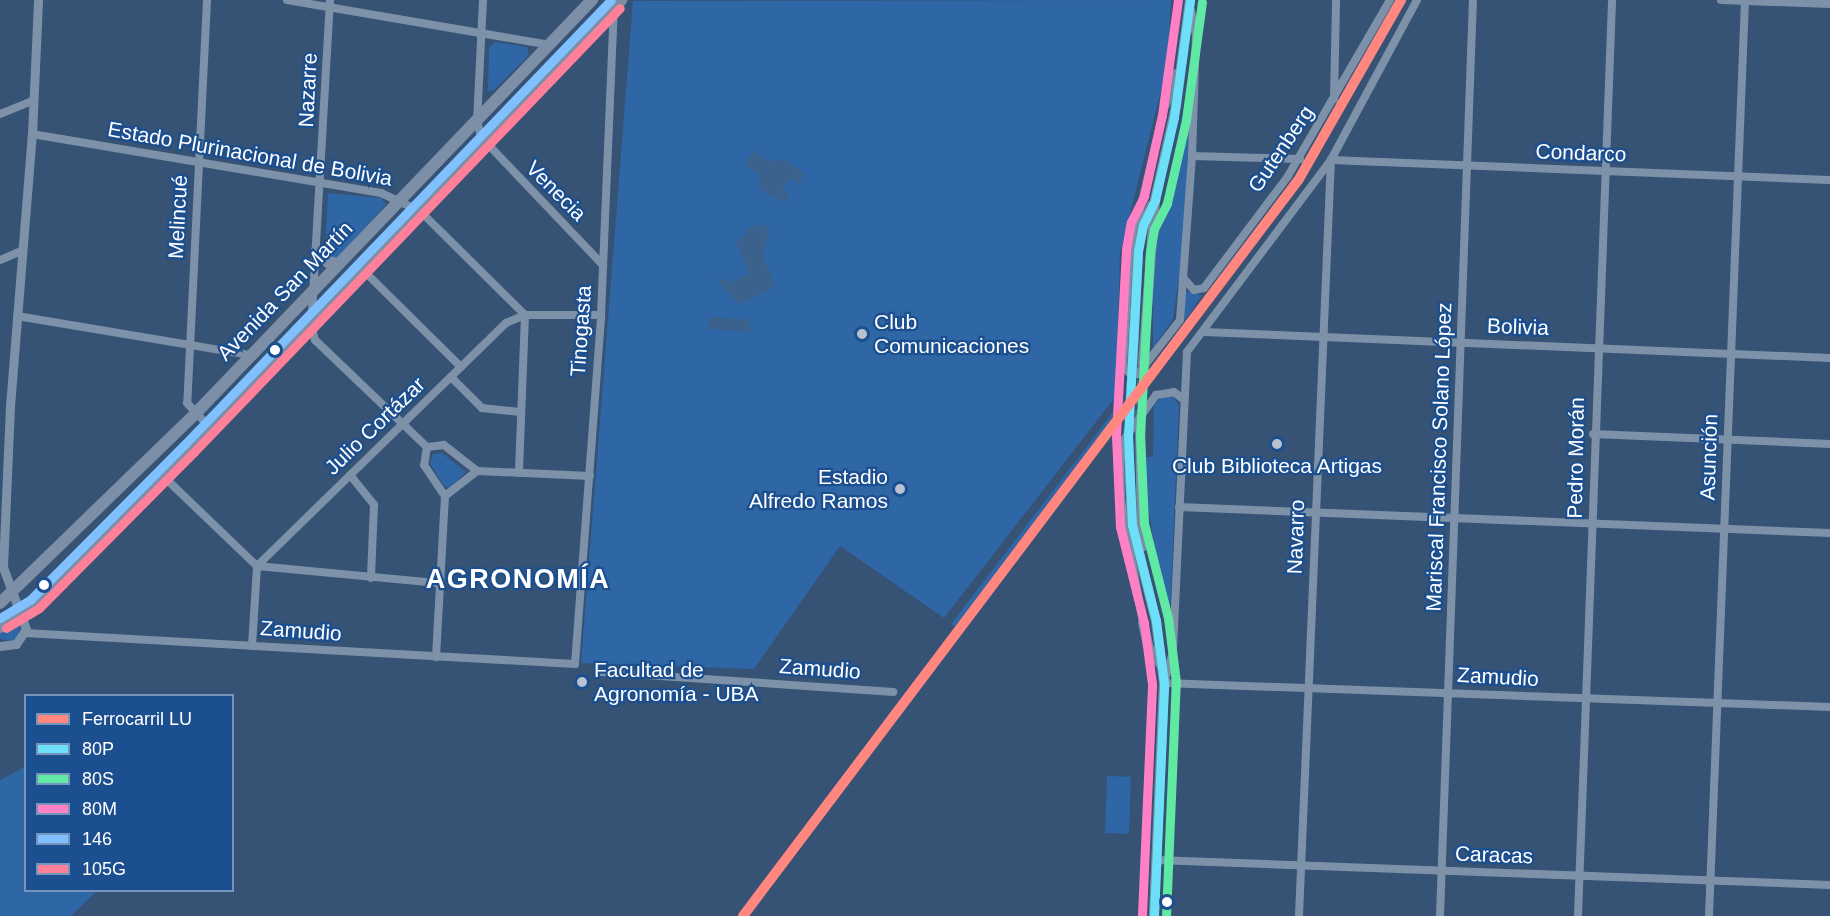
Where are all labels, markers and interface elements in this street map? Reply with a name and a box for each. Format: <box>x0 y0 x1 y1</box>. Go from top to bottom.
street label: Nazarre <box>293 52 323 128</box>
street label: Gutenberg <box>1243 101 1319 197</box>
street label: Estado Plurinacional de Bolivia <box>106 117 394 191</box>
street label: Condarco <box>1535 139 1627 167</box>
street label: Venecia <box>521 156 591 226</box>
street label: Melincué <box>163 174 193 260</box>
street label: Avenida San Martín <box>212 216 358 366</box>
street label: Tinogasta <box>565 285 597 377</box>
street label: Mariscal Francisco Solano López <box>1421 302 1457 612</box>
place label: Club Comunicaciones <box>874 309 1029 359</box>
street label: Bolivia <box>1487 313 1549 341</box>
marker: Club Comunicaciones <box>855 327 869 341</box>
unlabelled marker <box>269 344 281 356</box>
street label: Julio Cortázar <box>320 372 430 480</box>
street label: Pedro Morán <box>1562 397 1590 519</box>
street label: Asunción <box>1695 413 1723 501</box>
marker: Club Biblioteca Artigas <box>1270 437 1284 451</box>
place label: Club Biblioteca Artigas <box>1171 453 1383 479</box>
place label: Estadio Alfredo Ramos <box>749 464 888 514</box>
marker: Estadio Alfredo Ramos <box>893 482 907 496</box>
street label: Navarro <box>1282 499 1310 575</box>
district label: AGRONOMÍA <box>426 564 610 596</box>
unlabelled marker <box>38 579 50 591</box>
street label: Zamudio <box>259 616 343 646</box>
street label: Zamudio <box>778 654 862 684</box>
place label: Facultad de Agronomía - UBA <box>594 657 759 707</box>
street label: Zamudio <box>1457 662 1539 692</box>
marker: Facultad de Agronomía - UBA <box>575 675 589 689</box>
legend <box>24 694 234 892</box>
text: Ferrocarril LU <box>82 709 192 729</box>
text: 80P <box>82 739 114 759</box>
text: 80S <box>82 769 114 789</box>
text: 80M <box>82 799 117 819</box>
text: 146 <box>82 829 112 849</box>
street label: Caracas <box>1454 841 1534 869</box>
text: 105G <box>82 859 126 879</box>
unlabelled marker <box>1161 896 1173 908</box>

